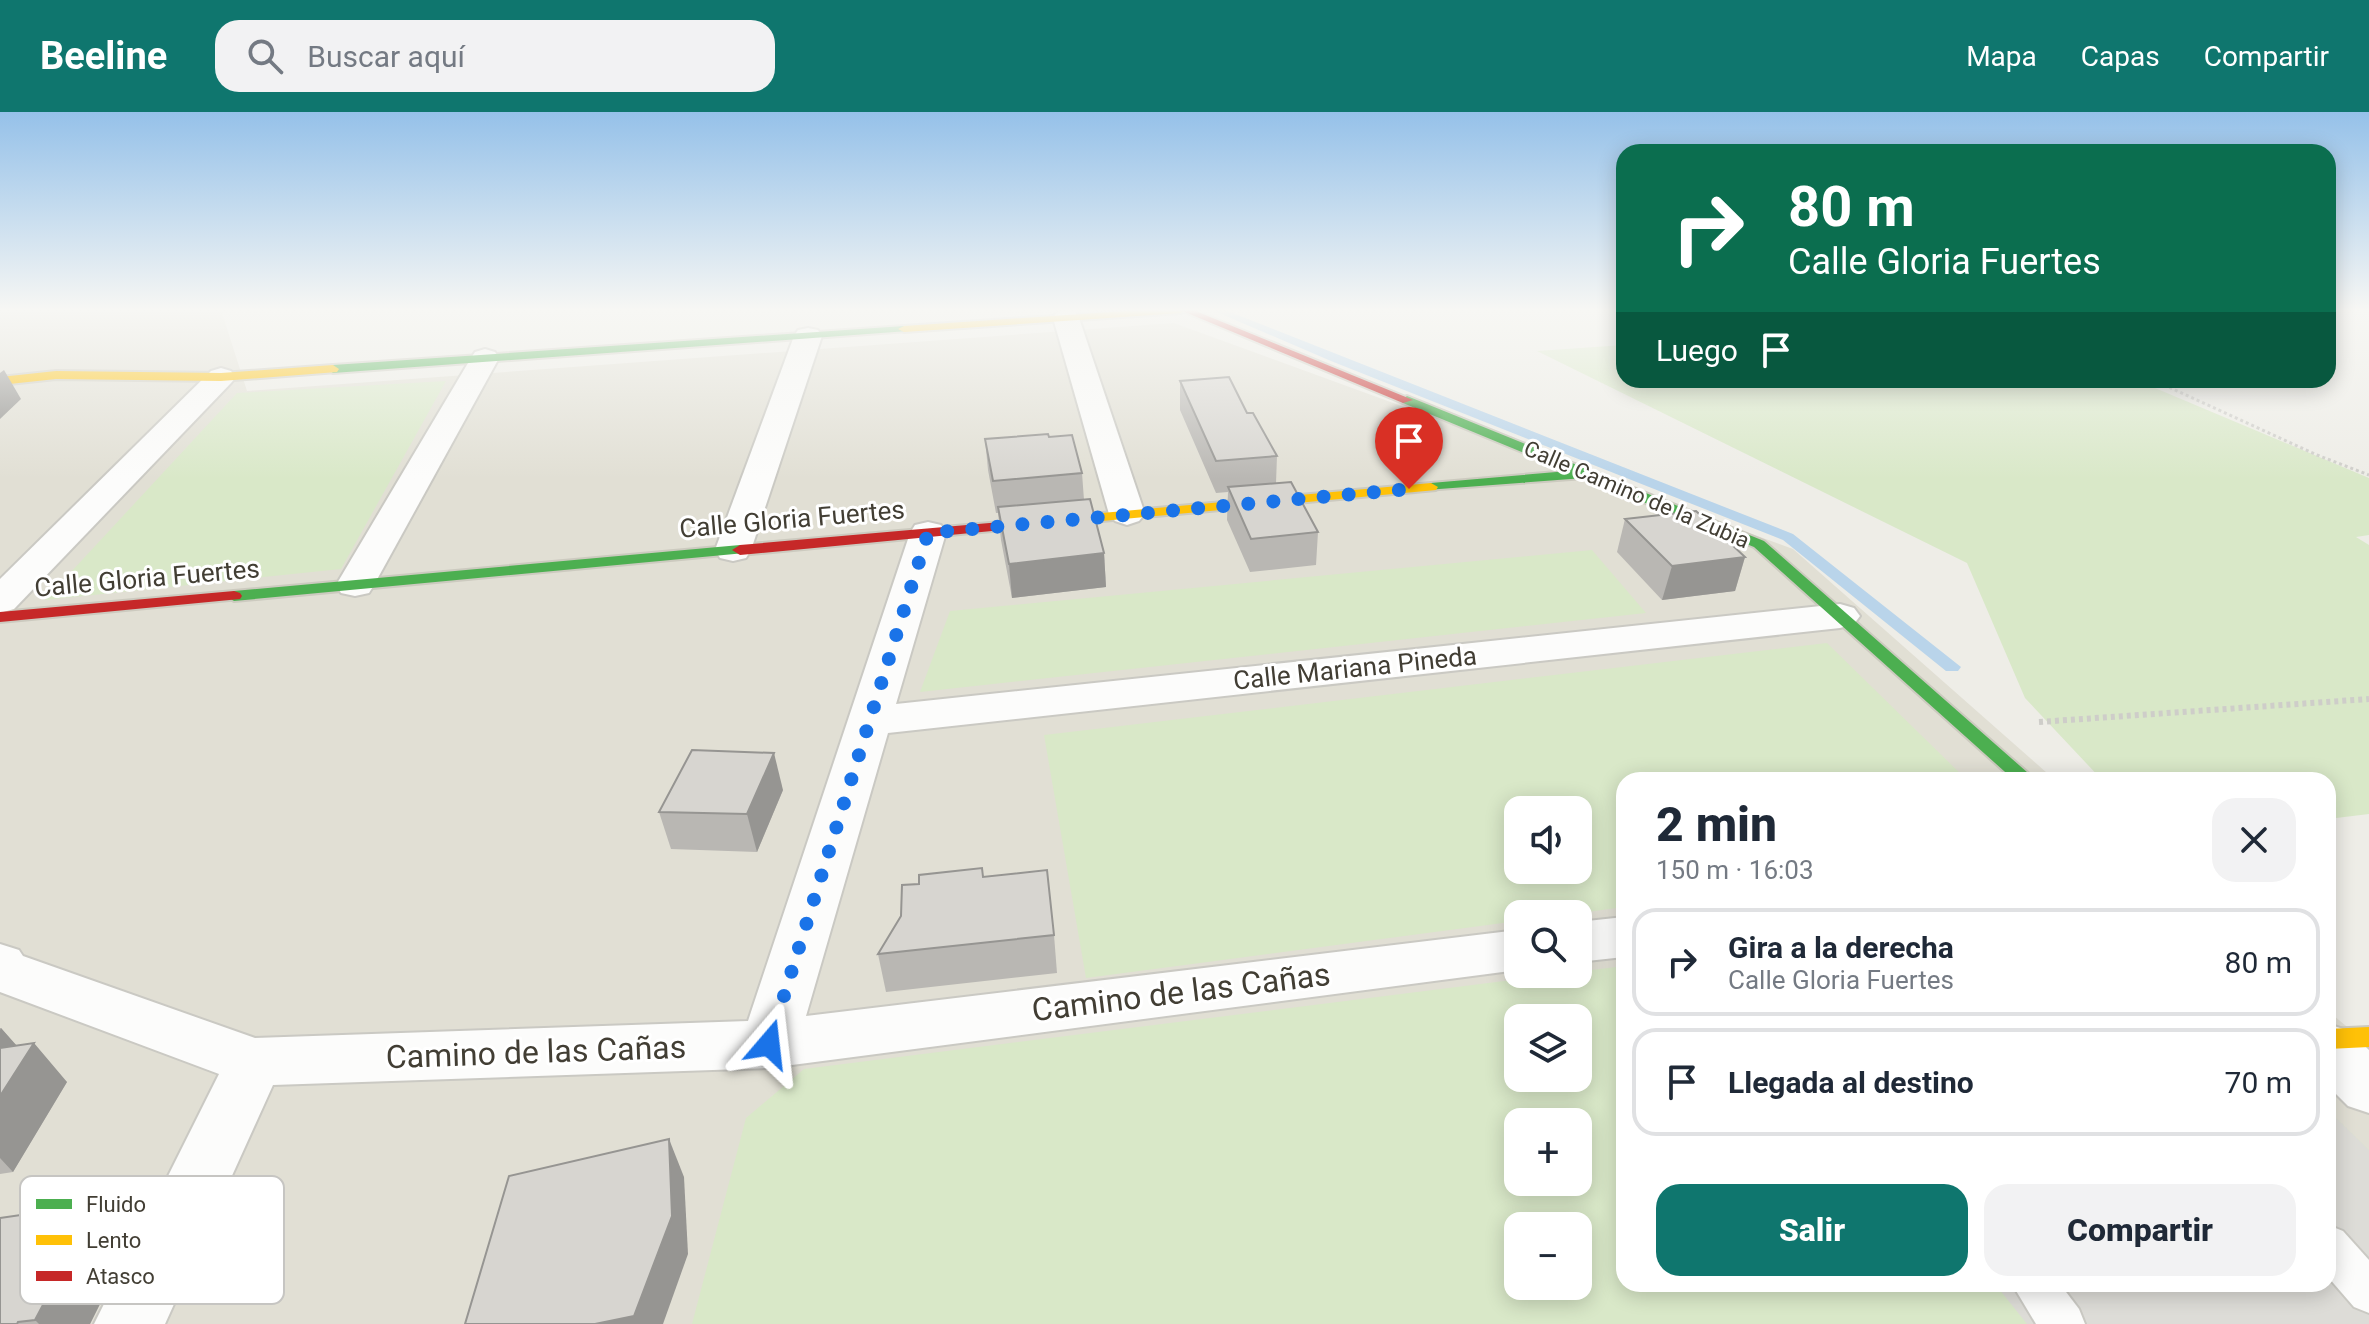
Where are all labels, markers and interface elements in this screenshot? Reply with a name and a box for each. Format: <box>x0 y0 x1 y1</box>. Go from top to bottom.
search box <box>215 20 775 92</box>
text: Beeline <box>40 34 167 78</box>
icon: search <box>243 34 287 78</box>
text: Buscar aquí <box>307 39 465 74</box>
text: Mapa <box>1966 40 2037 73</box>
text: Capas <box>2081 40 2160 73</box>
text: Compartir <box>2204 40 2329 73</box>
text: 80 m <box>1788 174 1915 240</box>
icon: right <box>1656 176 1760 280</box>
text: Calle Gloria Fuertes <box>1788 241 2101 283</box>
icon: arrive <box>1754 328 1798 372</box>
text: Luego <box>1656 333 1738 368</box>
pin <box>1375 407 1443 489</box>
icon: arrive <box>1387 419 1431 463</box>
street label: Calle Camino de la Zubia <box>1520 436 1753 553</box>
street label: Calle Gloria Fuertes <box>678 494 906 544</box>
street label: Calle Gloria Fuertes <box>33 553 261 603</box>
street label: Calle Mariana Pineda <box>1232 640 1478 696</box>
map controls <box>1504 796 1592 1300</box>
button: sound <box>1504 796 1592 884</box>
text: 2 min <box>1656 796 1777 853</box>
button: close <box>2212 798 2296 882</box>
text: 150 m · 16:03 <box>1656 855 1814 885</box>
button: search <box>1504 900 1592 988</box>
text: Gira a la derecha <box>1728 930 1954 965</box>
icon: right <box>1660 940 1704 984</box>
text: 80 m <box>2225 945 2292 980</box>
street label: Camino de las Cañas <box>1030 955 1332 1029</box>
text: Calle Gloria Fuertes <box>1728 965 1954 995</box>
position arrow <box>727 1002 811 1086</box>
button: layers <box>1504 1004 1592 1092</box>
street label: Camino de las Cañas <box>385 1028 687 1076</box>
icon: arrive <box>1660 1060 1704 1104</box>
text: Llegada al destino <box>1728 1065 1974 1100</box>
text: 70 m <box>2225 1065 2292 1100</box>
button: + <box>1504 1108 1592 1196</box>
legend <box>20 1176 284 1304</box>
button: Salir <box>1656 1184 1968 1276</box>
button: Compartir <box>1984 1184 2296 1276</box>
text: Fluido <box>86 1192 146 1217</box>
button: − <box>1504 1212 1592 1300</box>
text: Lento <box>86 1228 141 1253</box>
text: Atasco <box>86 1264 155 1289</box>

